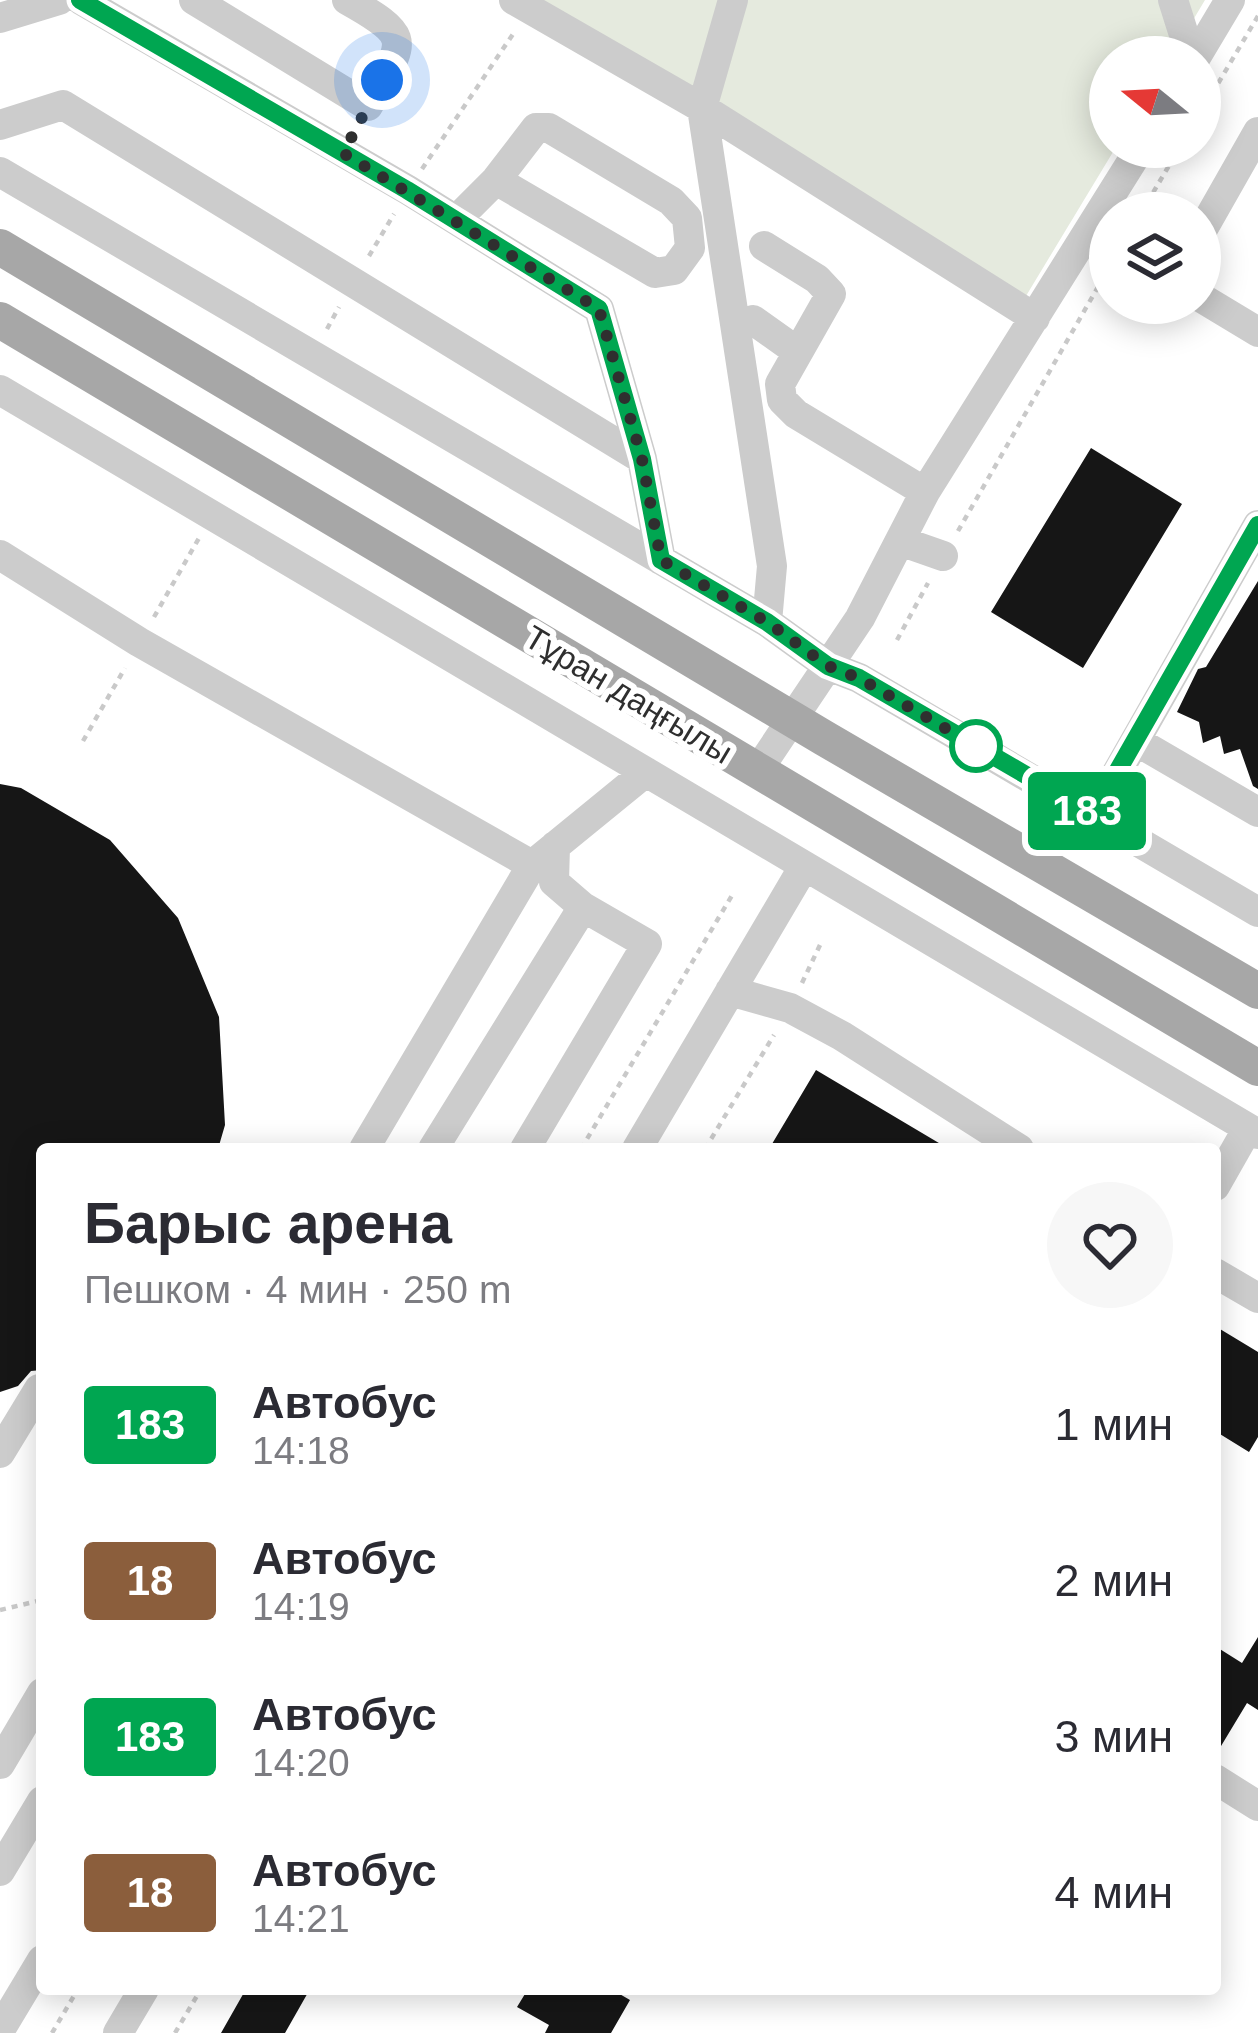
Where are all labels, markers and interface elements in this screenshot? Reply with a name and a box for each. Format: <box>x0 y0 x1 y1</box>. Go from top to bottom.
north arrow <box>1089 36 1221 168</box>
map controls <box>1089 36 1221 324</box>
your location <box>352 50 412 110</box>
button: layers <box>1089 192 1221 324</box>
street label: Тұран даңғылы <box>518 618 739 771</box>
unlabelled marker <box>951 721 1001 771</box>
line badge: 183 <box>1018 772 1156 850</box>
text: 183 <box>1052 787 1122 834</box>
button: heart <box>1047 1182 1173 1308</box>
text: Барыс арена <box>84 1191 452 1255</box>
text: Пешком · 4 мин · 250 m <box>84 1268 511 1311</box>
text: Автобус <box>252 1377 437 1428</box>
text: 1 мин <box>1055 1399 1173 1450</box>
text: 183 <box>115 1401 185 1448</box>
text: 14:18 <box>252 1429 350 1472</box>
text: Автобус <box>252 1533 437 1584</box>
text: 2 мин <box>1055 1555 1173 1606</box>
text: 18 <box>127 1557 173 1604</box>
text: 14:19 <box>252 1585 350 1628</box>
text: Автобус <box>252 1689 437 1740</box>
text: 3 мин <box>1055 1711 1173 1762</box>
text: 183 <box>115 1713 185 1760</box>
text: 14:20 <box>252 1741 350 1784</box>
text: Автобус <box>252 1845 437 1896</box>
text: 4 мин <box>1055 1867 1173 1918</box>
text: 18 <box>127 1869 173 1916</box>
text: 14:21 <box>252 1897 350 1940</box>

